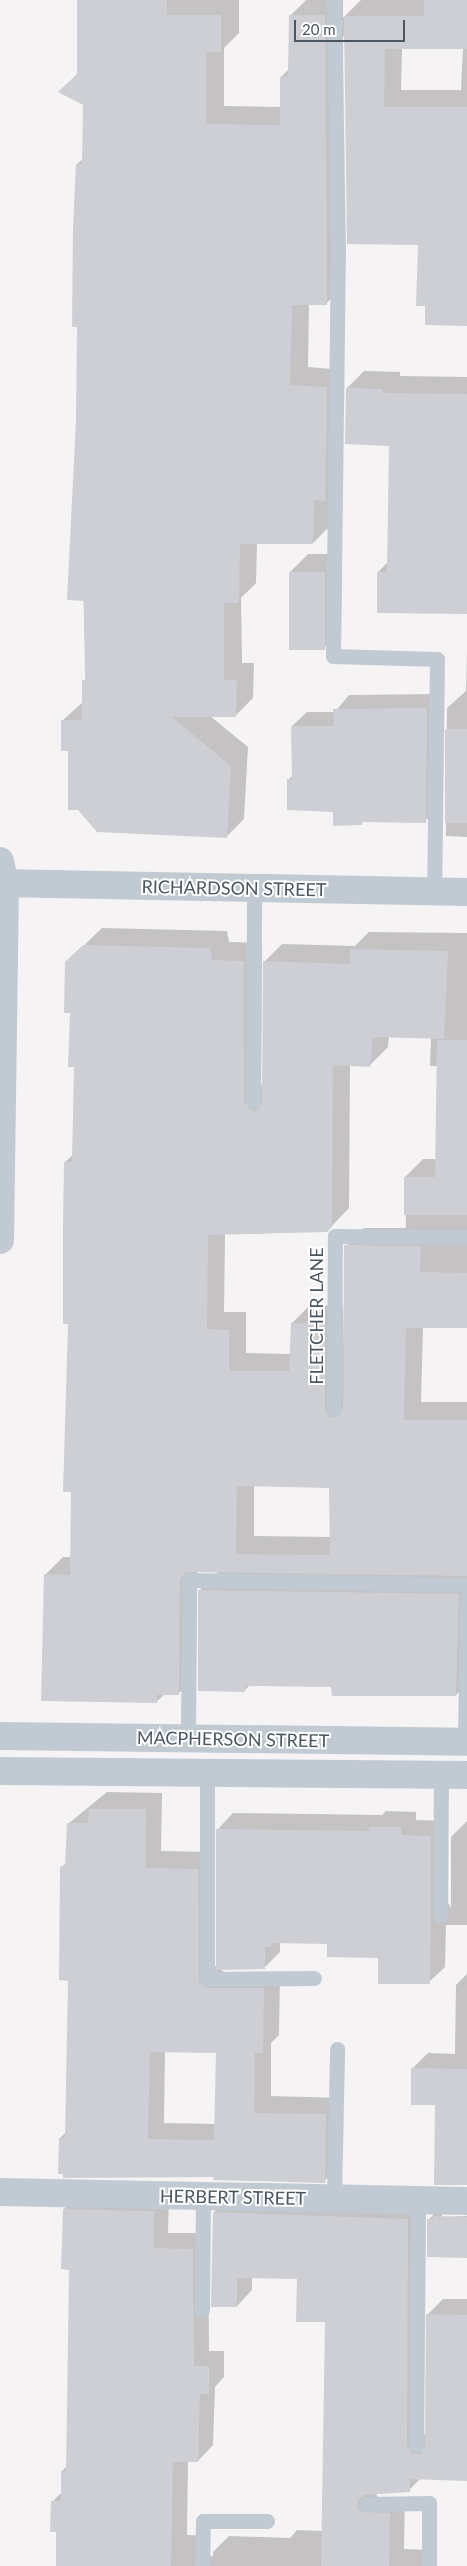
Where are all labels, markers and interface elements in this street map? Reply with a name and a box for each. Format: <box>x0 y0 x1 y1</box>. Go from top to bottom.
scale bar <box>297 10 408 42</box>
text: 20 m <box>302 20 336 38</box>
street label: RICHARDSON STREET <box>141 876 327 900</box>
street label: FLETCHER LANE <box>305 1247 327 1385</box>
street label: MACPHERSON STREET <box>137 1727 329 1751</box>
street label: HERBERT STREET <box>160 2185 306 2209</box>

